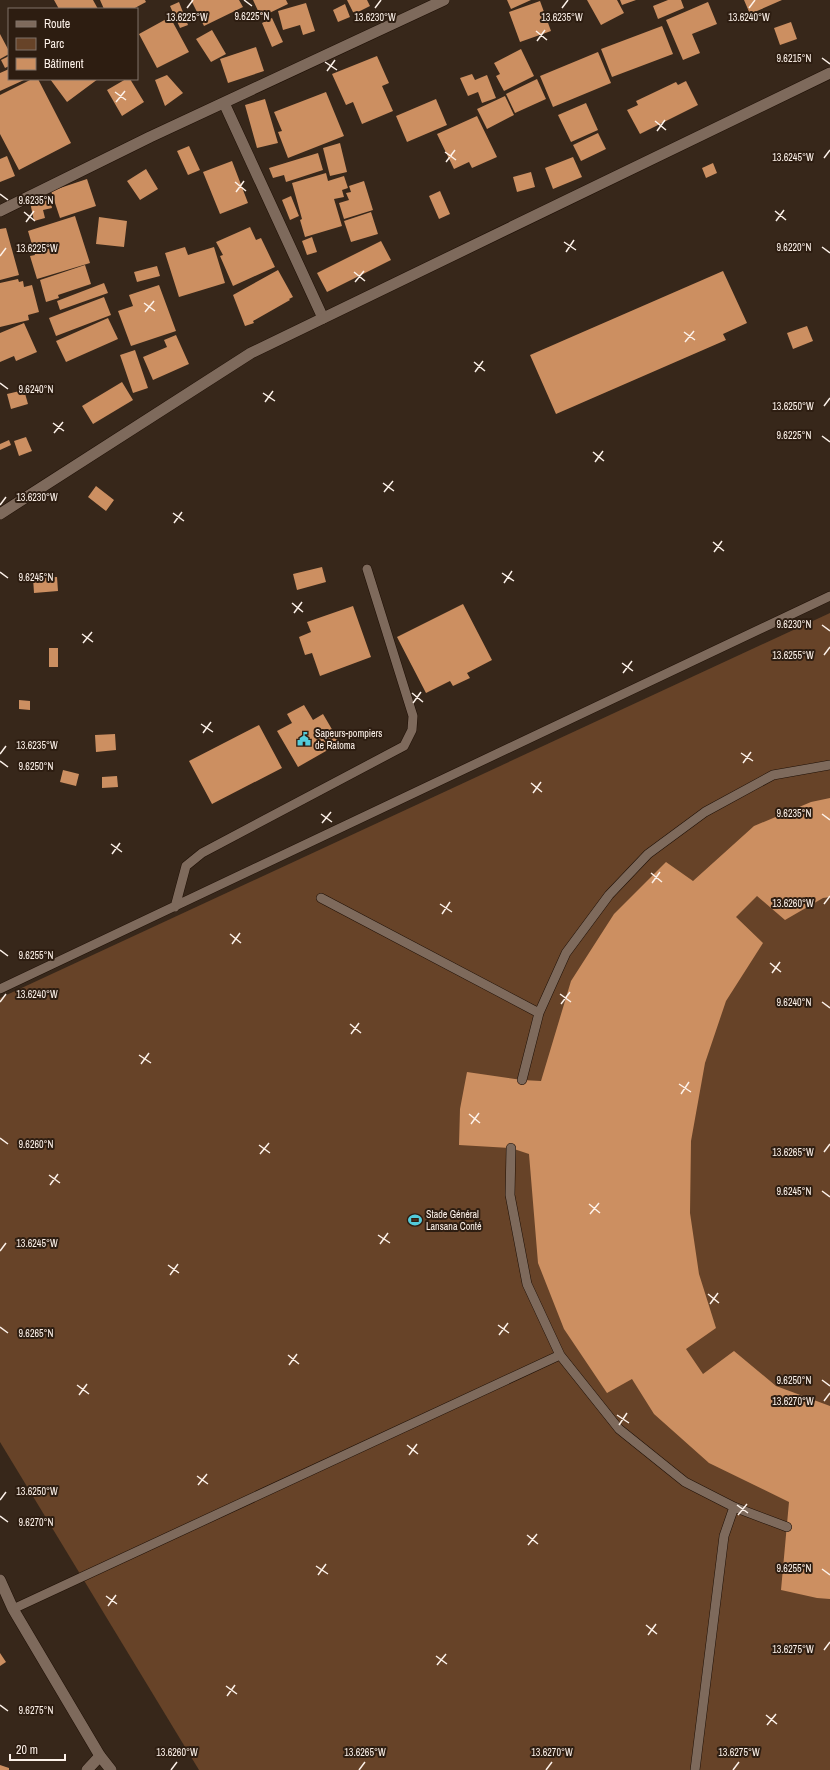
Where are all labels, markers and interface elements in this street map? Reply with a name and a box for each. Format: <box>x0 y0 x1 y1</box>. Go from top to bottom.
legend <box>8 8 138 80</box>
text: 9.6225°N <box>235 10 270 23</box>
text: 13.6225°W <box>166 11 208 24</box>
text: 13.6230°W <box>354 11 396 24</box>
text: 13.6235°W <box>541 11 583 24</box>
text: 13.6240°W <box>728 11 770 24</box>
text: Route <box>44 16 70 32</box>
text: Parc <box>44 36 64 52</box>
text: 9.6215°N <box>777 52 812 65</box>
text: Bâtiment <box>44 56 84 72</box>
text: 13.6245°W <box>772 151 814 164</box>
text: 9.6235°N <box>19 194 54 207</box>
text: 9.6220°N <box>777 241 812 254</box>
text: 13.6225°W <box>16 242 58 255</box>
text: 9.6240°N <box>19 383 54 396</box>
text: 13.6250°W <box>772 400 814 413</box>
text: 9.6225°N <box>777 429 812 442</box>
text: 13.6230°W <box>16 491 58 504</box>
text: 9.6245°N <box>19 571 54 584</box>
text: 9.6230°N <box>777 618 812 631</box>
text: 13.6255°W <box>772 649 814 662</box>
place label: Sapeurs-pompiers de Ratoma <box>315 727 382 752</box>
public building icon: Sapeurs-pompiers de Ratoma <box>296 731 312 747</box>
text: 13.6235°W <box>16 739 58 752</box>
text: 9.6250°N <box>19 760 54 773</box>
text: 9.6235°N <box>777 807 812 820</box>
text: 13.6260°W <box>772 897 814 910</box>
text: 9.6255°N <box>19 949 54 962</box>
text: 13.6240°W <box>16 988 58 1001</box>
text: 9.6240°N <box>777 996 812 1009</box>
text: 9.6260°N <box>19 1138 54 1151</box>
text: 13.6265°W <box>772 1146 814 1159</box>
text: 9.6245°N <box>777 1185 812 1198</box>
place label: Stade Général Lansana Conté <box>426 1208 482 1233</box>
sports icon: Stade Général Lansana Conté <box>407 1212 423 1228</box>
text: 13.6245°W <box>16 1237 58 1250</box>
text: 9.6265°N <box>19 1327 54 1340</box>
text: 9.6250°N <box>777 1374 812 1387</box>
text: 13.6270°W <box>772 1395 814 1408</box>
text: 13.6250°W <box>16 1485 58 1498</box>
text: 9.6270°N <box>19 1516 54 1529</box>
text: 9.6255°N <box>777 1562 812 1575</box>
text: 13.6275°W <box>772 1643 814 1656</box>
text: 9.6275°N <box>19 1704 54 1717</box>
scale bar <box>10 1736 65 1762</box>
text: 20 m <box>16 1742 38 1758</box>
text: 13.6260°W <box>156 1746 198 1759</box>
text: 13.6265°W <box>344 1746 386 1759</box>
text: 13.6270°W <box>531 1746 573 1759</box>
text: 13.6275°W <box>718 1746 760 1759</box>

